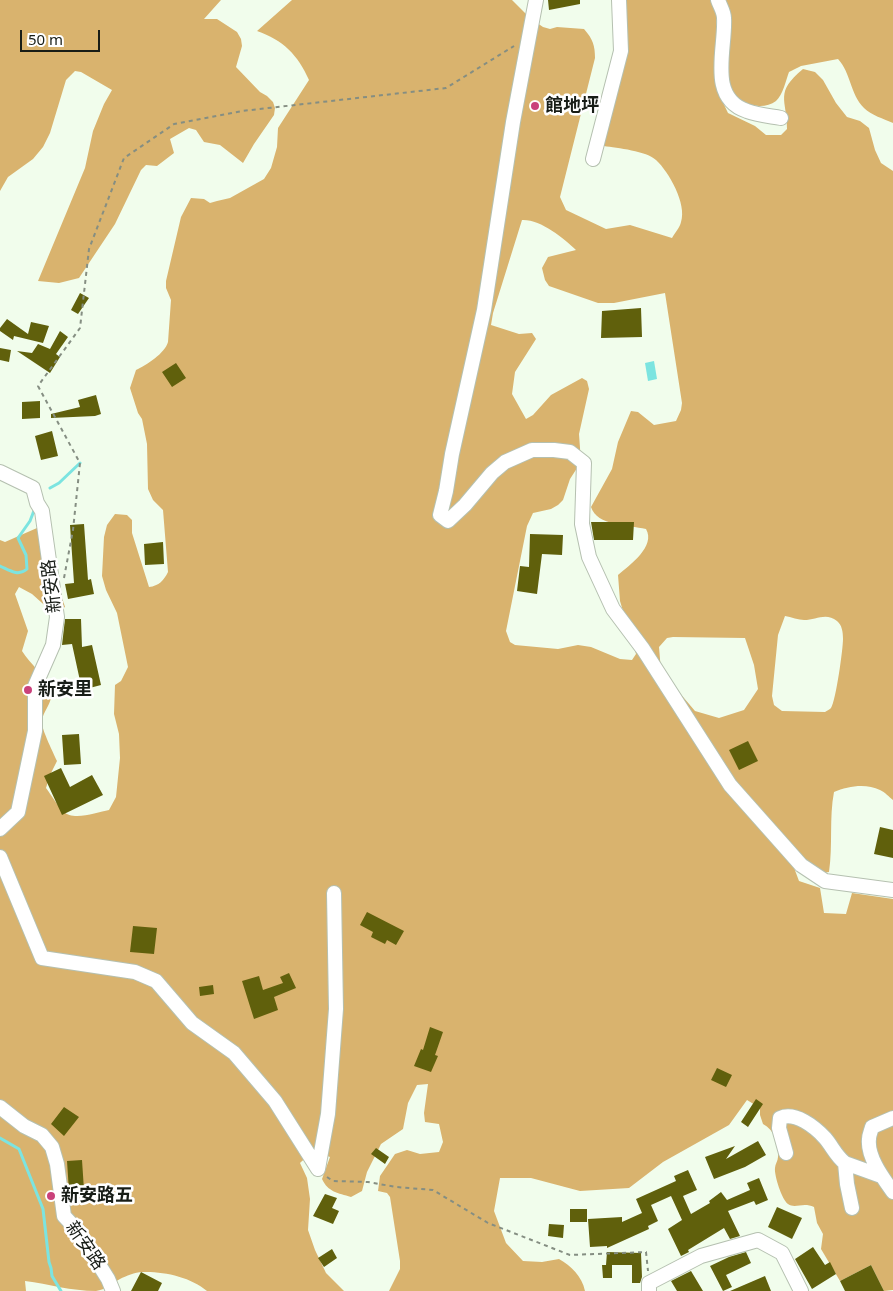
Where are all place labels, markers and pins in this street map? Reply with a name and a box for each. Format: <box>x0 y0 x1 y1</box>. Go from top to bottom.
place label: 館地坪 <box>545 95 599 117</box>
marker: 館地坪 <box>529 100 541 112</box>
place label: 新安里 <box>38 679 92 701</box>
marker: 新安里 <box>22 684 34 696</box>
place label: 新安路五 <box>61 1185 133 1207</box>
marker: 新安路五 <box>45 1190 57 1202</box>

